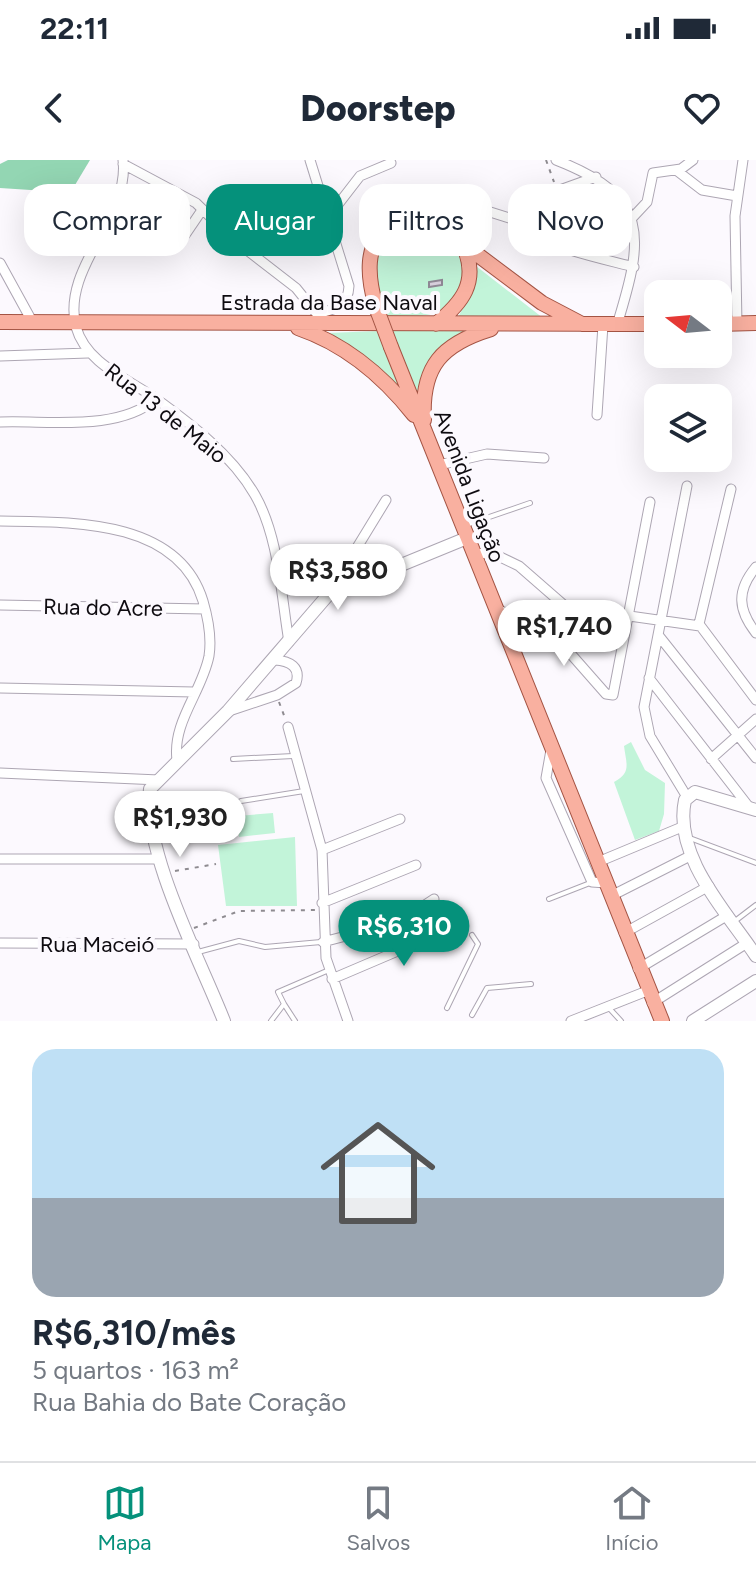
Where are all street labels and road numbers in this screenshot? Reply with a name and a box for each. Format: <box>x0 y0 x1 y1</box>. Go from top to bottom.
street label: Estrada da Base Naval <box>220 289 438 316</box>
street label: Rua 13 de Maio <box>99 357 232 469</box>
street label: Avenida Ligação <box>428 406 511 566</box>
street label: Rua do Acre <box>43 593 163 622</box>
street label: Rua Maceió <box>40 931 154 958</box>

